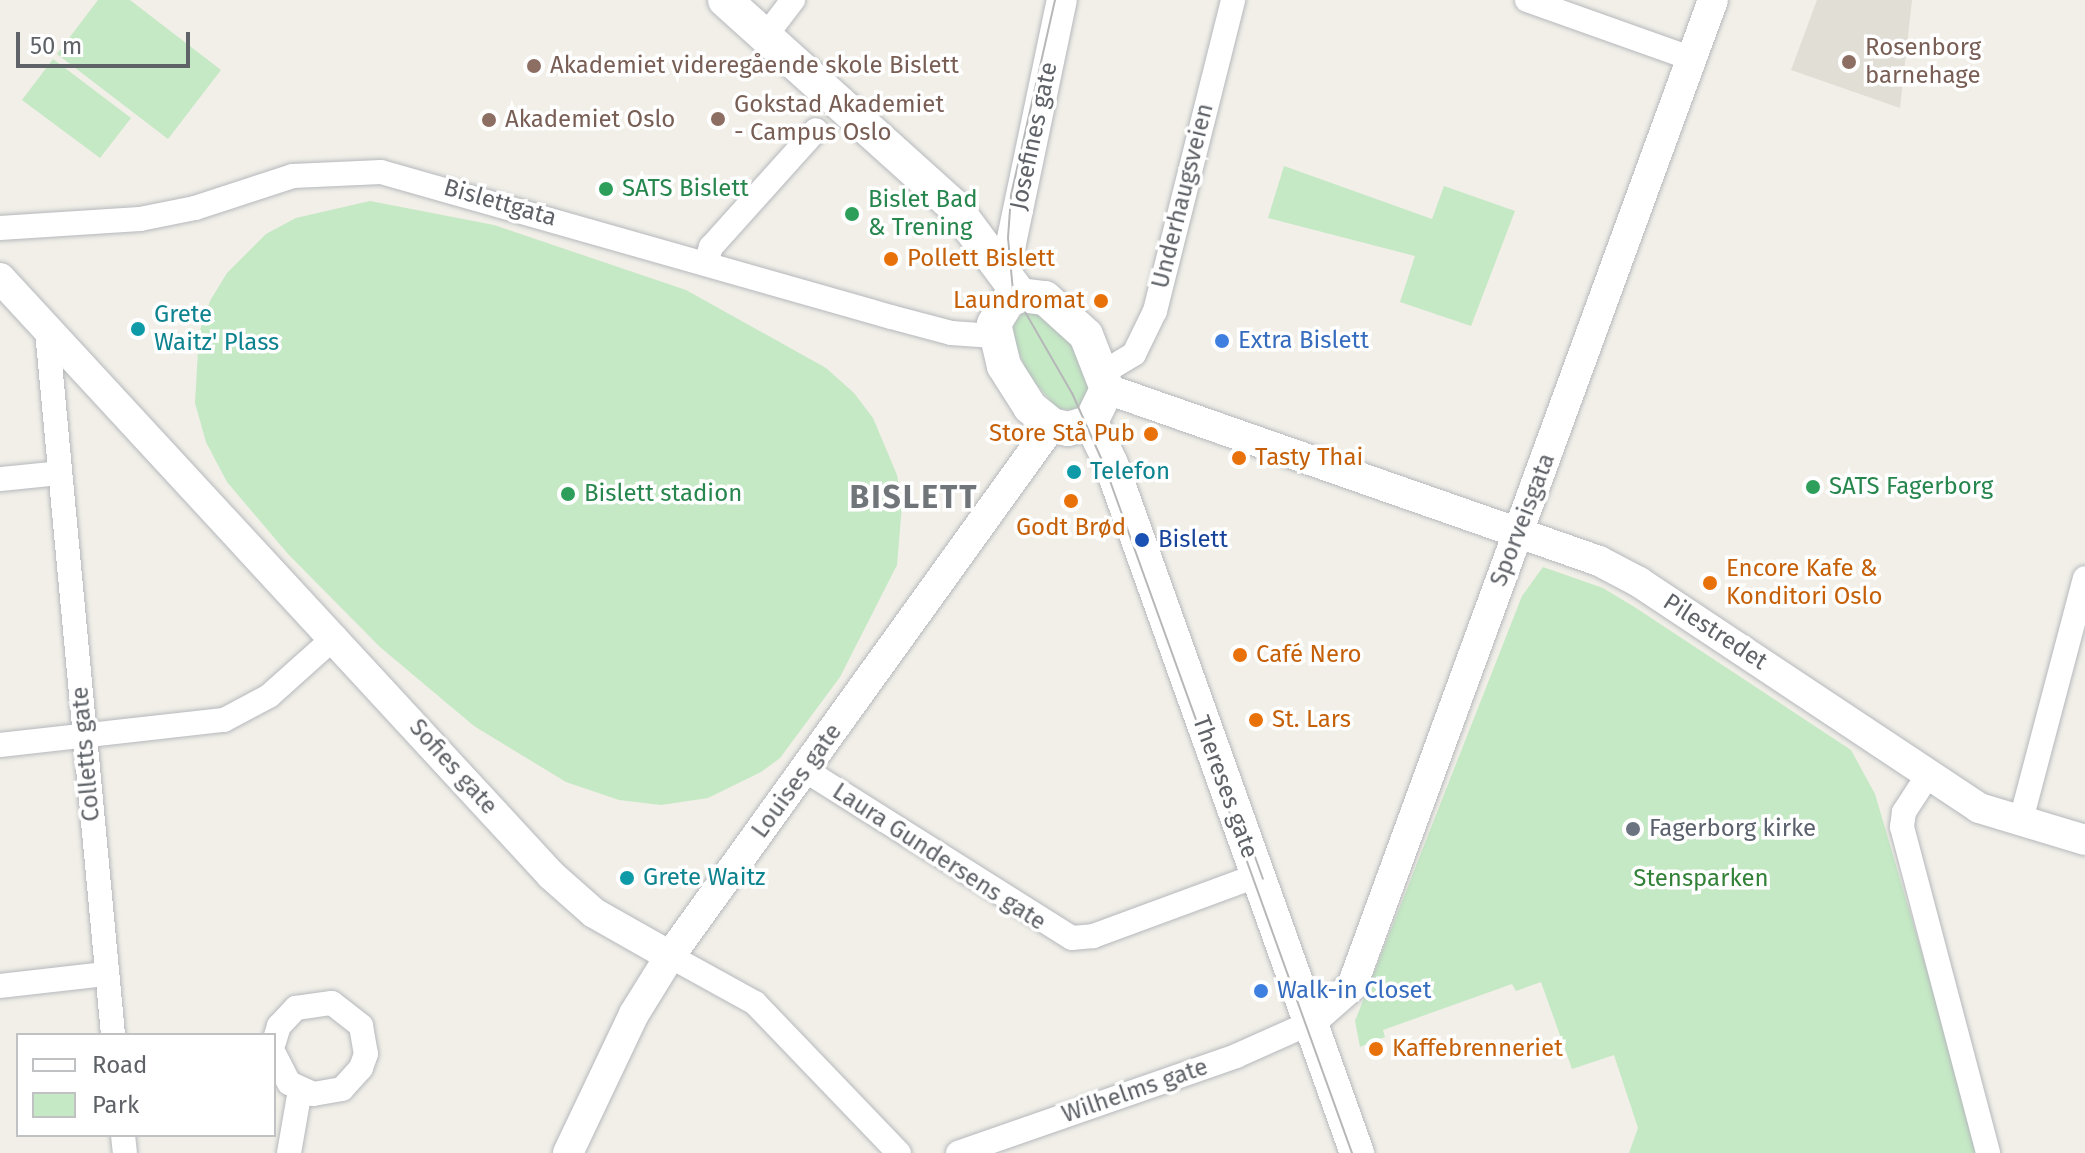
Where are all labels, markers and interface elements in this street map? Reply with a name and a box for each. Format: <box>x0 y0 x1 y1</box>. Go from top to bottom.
scale bar <box>20 16 194 66</box>
text: 50 m <box>30 32 82 60</box>
place label: Rosenborg barnehage <box>1865 34 1981 90</box>
place label: Akademiet videregående skole Bislett <box>550 52 959 80</box>
marker: Rosenborg barnehage <box>1840 53 1858 71</box>
marker: Akademiet videregående skole Bislett <box>525 57 543 75</box>
street label: Josefines gate <box>1004 59 1064 213</box>
place label: Gokstad Akademiet - Campus Oslo <box>734 91 944 147</box>
street label: Underhaugsveien <box>1146 101 1220 291</box>
place label: Akademiet Oslo <box>505 106 675 134</box>
marker: Gokstad Akademiet - Campus Oslo <box>709 110 727 128</box>
marker: Akademiet Oslo <box>480 111 498 129</box>
street label: Bislettgata <box>440 173 560 233</box>
place label: SATS Bislett <box>622 175 749 203</box>
marker: SATS Bislett <box>597 180 615 198</box>
place label: Bislet Bad & Trening <box>868 186 978 242</box>
marker: Bislet Bad & Trening <box>843 205 861 223</box>
place label: Pollett Bislett <box>907 245 1055 273</box>
marker: Pollett Bislett <box>882 250 900 268</box>
place label: Laundromat <box>953 287 1085 315</box>
marker: Laundromat <box>1092 292 1110 310</box>
place label: Grete Waitz' Plass <box>154 301 279 357</box>
marker: Grete Waitz' Plass <box>129 320 147 338</box>
place label: Extra Bislett <box>1238 327 1369 355</box>
marker: Extra Bislett <box>1213 332 1231 350</box>
place label: Store Stå Pub <box>989 420 1135 448</box>
marker: Store Stå Pub <box>1142 425 1160 443</box>
place label: Tasty Thai <box>1255 444 1363 472</box>
marker: Tasty Thai <box>1230 449 1248 467</box>
street label: Sporveisgata <box>1484 449 1562 591</box>
place label: Telefon <box>1090 458 1170 486</box>
marker: Telefon <box>1065 463 1083 481</box>
place label: SATS Fagerborg <box>1829 473 1993 501</box>
district label: BISLETT <box>849 478 979 516</box>
marker: SATS Fagerborg <box>1804 478 1822 496</box>
place label: Bislett stadion <box>584 480 742 508</box>
marker: Bislett stadion <box>559 485 577 503</box>
marker: Godt Brød <box>1062 492 1080 510</box>
place label: Godt Brød <box>1016 514 1126 542</box>
place label: Bislett <box>1158 526 1228 554</box>
marker: Bislett <box>1133 531 1151 549</box>
place label: Encore Kafe & Konditori Oslo <box>1726 555 1882 611</box>
marker: Encore Kafe & Konditori Oslo <box>1701 574 1719 592</box>
street label: Pilestredet <box>1658 588 1772 676</box>
place label: Café Nero <box>1256 641 1362 669</box>
marker: Café Nero <box>1231 646 1249 664</box>
street label: Colletts gate <box>66 685 106 823</box>
place label: St. Lars <box>1272 706 1351 734</box>
marker: St. Lars <box>1247 711 1265 729</box>
street label: Thereses gate <box>1186 712 1264 862</box>
street label: Sofies gate <box>403 714 503 820</box>
street label: Louises gate <box>746 718 848 844</box>
street label: Laura Gundersens gate <box>827 777 1051 937</box>
place label: Fagerborg kirke <box>1649 815 1816 843</box>
marker: Fagerborg kirke <box>1624 820 1642 838</box>
place label: Grete Waitz <box>643 864 766 892</box>
park label: Stensparken <box>1633 865 1769 893</box>
marker: Grete Waitz <box>618 869 636 887</box>
place label: Walk-in Closet <box>1277 977 1431 1005</box>
marker: Walk-in Closet <box>1252 982 1270 1000</box>
legend <box>16 1033 276 1137</box>
place label: Kaffebrenneriet <box>1392 1035 1563 1063</box>
marker: Kaffebrenneriet <box>1367 1040 1385 1058</box>
text: Road <box>92 1051 147 1079</box>
street label: Wilhelms gate <box>1058 1053 1212 1129</box>
text: Park <box>92 1091 139 1119</box>

